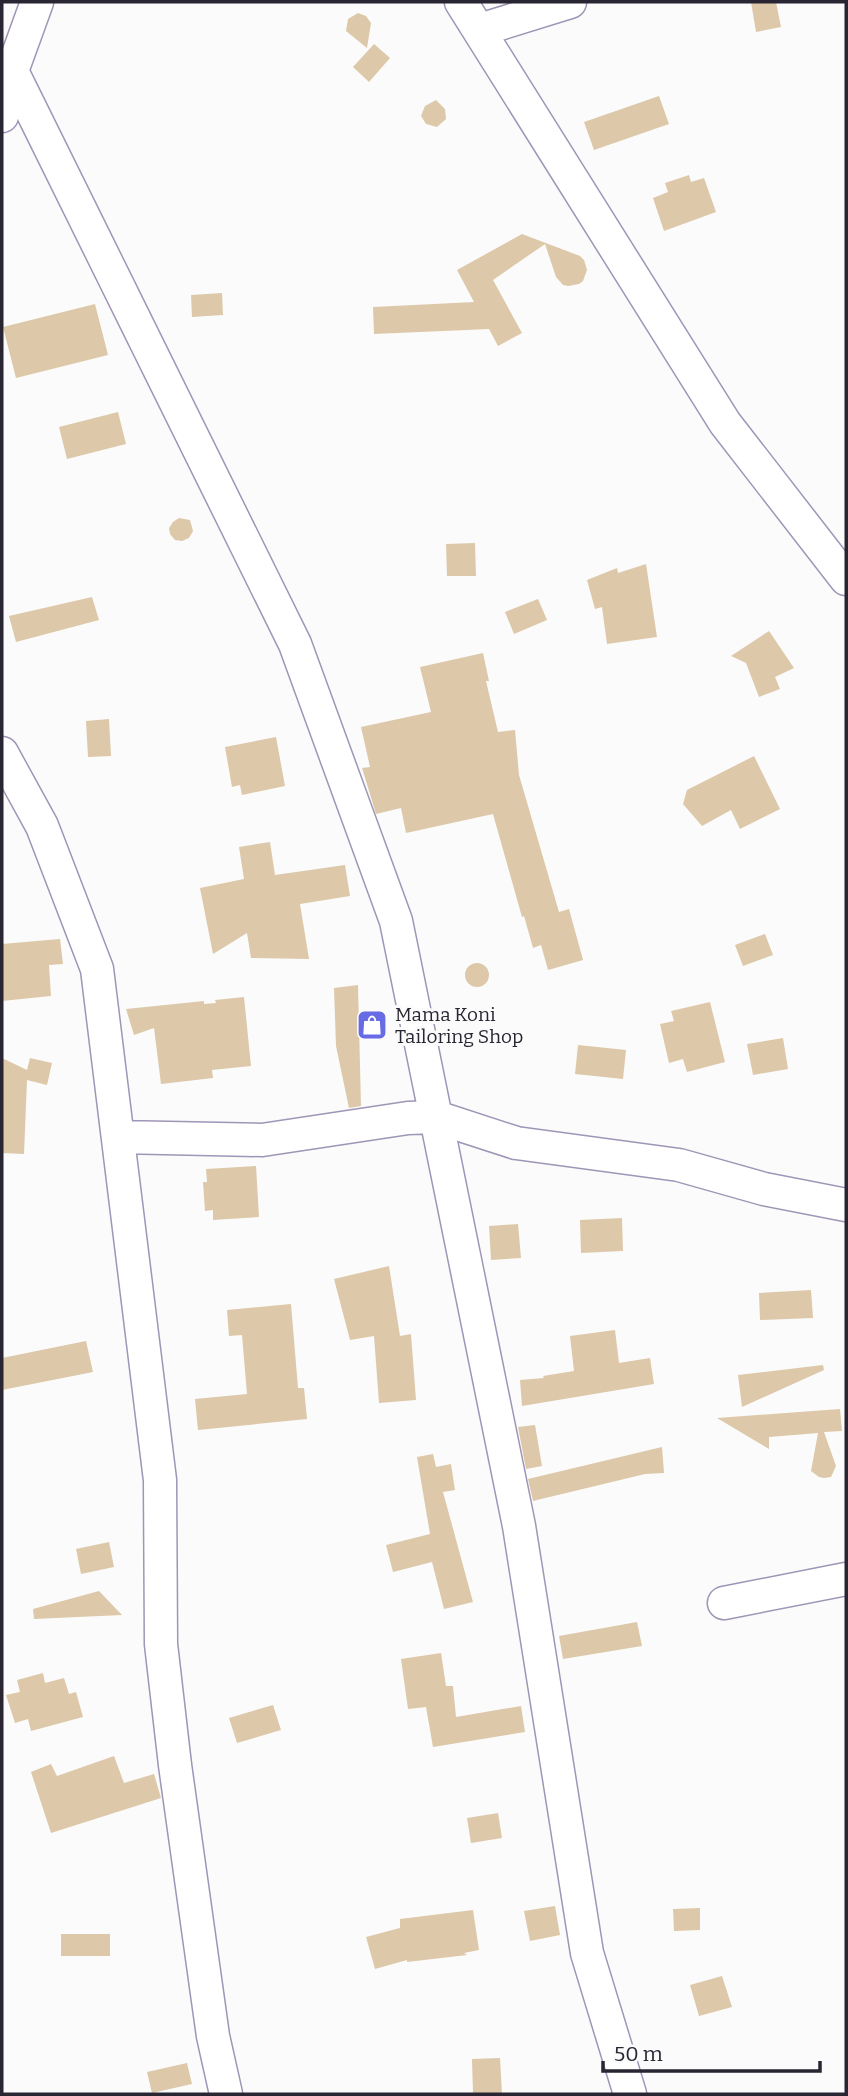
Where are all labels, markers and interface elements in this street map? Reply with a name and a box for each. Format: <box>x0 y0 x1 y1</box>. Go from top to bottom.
place label: Mama Koni Tailoring Shop <box>395 1003 523 1048</box>
shop icon: Mama Koni Tailoring Shop <box>355 1008 389 1042</box>
scale bar <box>603 2030 820 2074</box>
text: 50 m <box>614 2041 663 2067</box>

